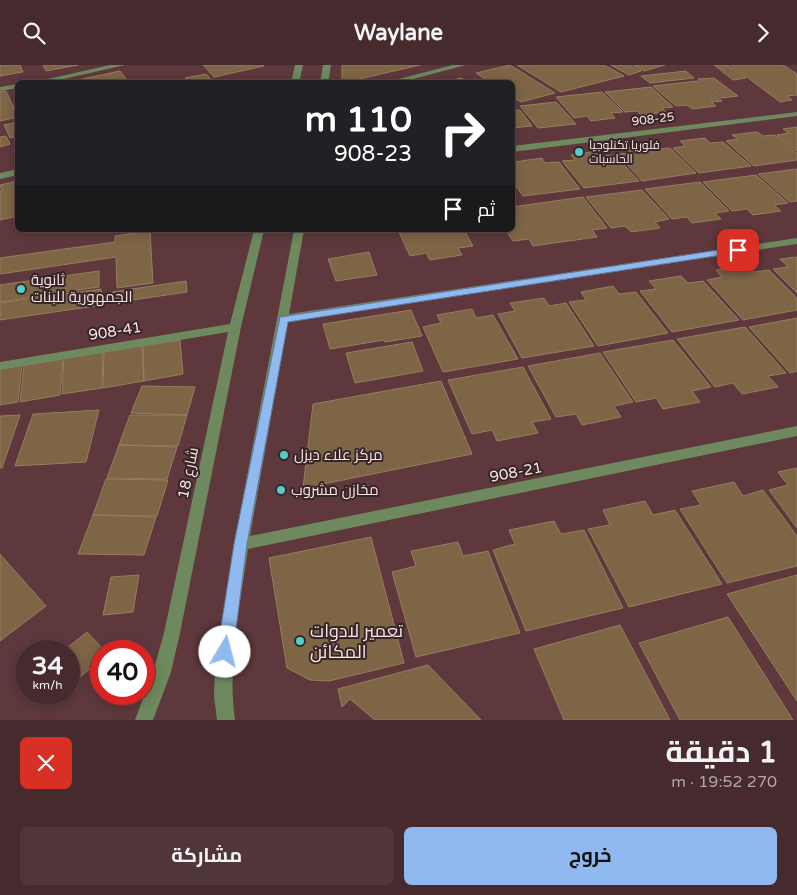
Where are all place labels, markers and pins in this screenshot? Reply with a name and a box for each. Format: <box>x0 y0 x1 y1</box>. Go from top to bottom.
place label: فلوريا تكنلوجيا الحاسبات <box>589 138 660 166</box>
marker: فلوريا تكنلوجيا الحاسبات <box>573 146 585 158</box>
pin <box>717 229 759 271</box>
place label: ثانوية الجمهورية للبنات <box>31 271 132 307</box>
marker: ثانوية الجمهورية للبنات <box>15 283 27 295</box>
place label: مركز علاء ديزل <box>294 446 383 464</box>
marker: مركز علاء ديزل <box>278 449 290 461</box>
place label: مخازن مشروب <box>291 481 379 500</box>
marker: مخازن مشروب <box>275 484 287 496</box>
place label: تعمير لادوات المكائن <box>310 620 403 663</box>
marker: تعمير لادوات المكائن <box>294 635 306 647</box>

